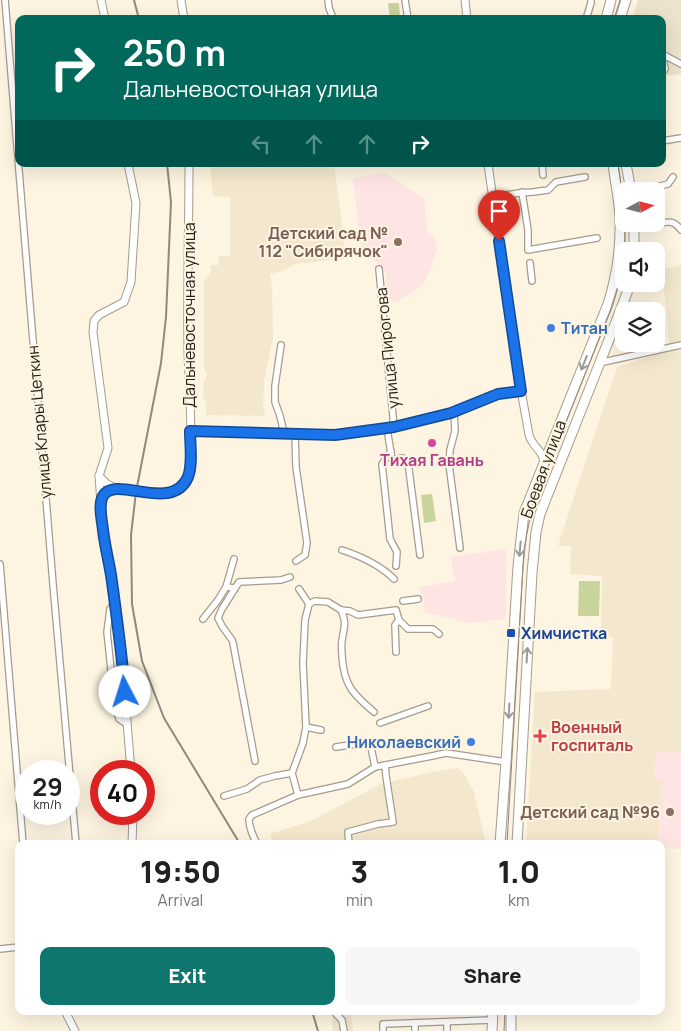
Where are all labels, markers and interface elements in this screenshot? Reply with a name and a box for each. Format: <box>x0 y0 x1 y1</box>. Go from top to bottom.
text: 250 m <box>123 29 226 77</box>
icon: right <box>40 35 105 100</box>
text: Дальневосточная улица <box>123 74 378 104</box>
icon: left <box>247 130 275 158</box>
icon: ahead <box>300 130 328 158</box>
icon: ahead <box>353 130 381 158</box>
icon: right <box>406 130 434 158</box>
north arrow <box>615 182 665 232</box>
map controls <box>615 182 665 352</box>
pin <box>478 190 520 241</box>
icon: arrive <box>485 197 513 225</box>
street label: Дальневосточная улица <box>178 222 200 408</box>
place label: Детский сад № 112 "Сибирячок" <box>259 222 388 262</box>
marker: Детский сад № 112 "Сибирячок" <box>392 236 404 248</box>
button: sound <box>615 242 665 292</box>
street label: улица Пирогова <box>370 286 404 410</box>
button: layers <box>615 302 665 352</box>
place label: Титан <box>561 317 608 339</box>
marker: Титан <box>545 322 557 334</box>
street label: улица Клары Цеткин <box>21 344 57 500</box>
one-way arrow <box>579 356 588 371</box>
street label: Боевая улица <box>515 417 571 521</box>
marker: Тихая Гавань <box>426 437 438 449</box>
place label: Тихая Гавань <box>380 449 484 471</box>
one-way arrow <box>515 541 525 557</box>
place label: Химчистка <box>521 622 607 644</box>
marker: Химчистка <box>505 627 517 639</box>
one-way arrow <box>522 648 531 664</box>
position arrow <box>98 665 150 717</box>
one-way arrow <box>505 703 514 719</box>
place label: Военный госпиталь <box>551 716 633 756</box>
marker: Военный госпиталь <box>533 729 547 743</box>
place label: Николаевский <box>347 731 461 753</box>
marker: Николаевский <box>465 736 477 748</box>
speed limit sign: 40 <box>90 760 155 825</box>
text: 29 <box>32 769 63 804</box>
text: km/h <box>34 796 61 813</box>
place label: Детский сад №96 <box>520 801 660 823</box>
marker: Детский сад №96 <box>664 806 676 818</box>
text: 19:50 <box>140 851 221 892</box>
text: 3 <box>350 851 368 892</box>
text: 1.0 <box>498 851 540 892</box>
text: Arrival <box>158 889 203 911</box>
text: min <box>346 889 373 911</box>
text: km <box>508 889 530 911</box>
button: Exit <box>40 947 335 1005</box>
button: Share <box>345 947 640 1005</box>

